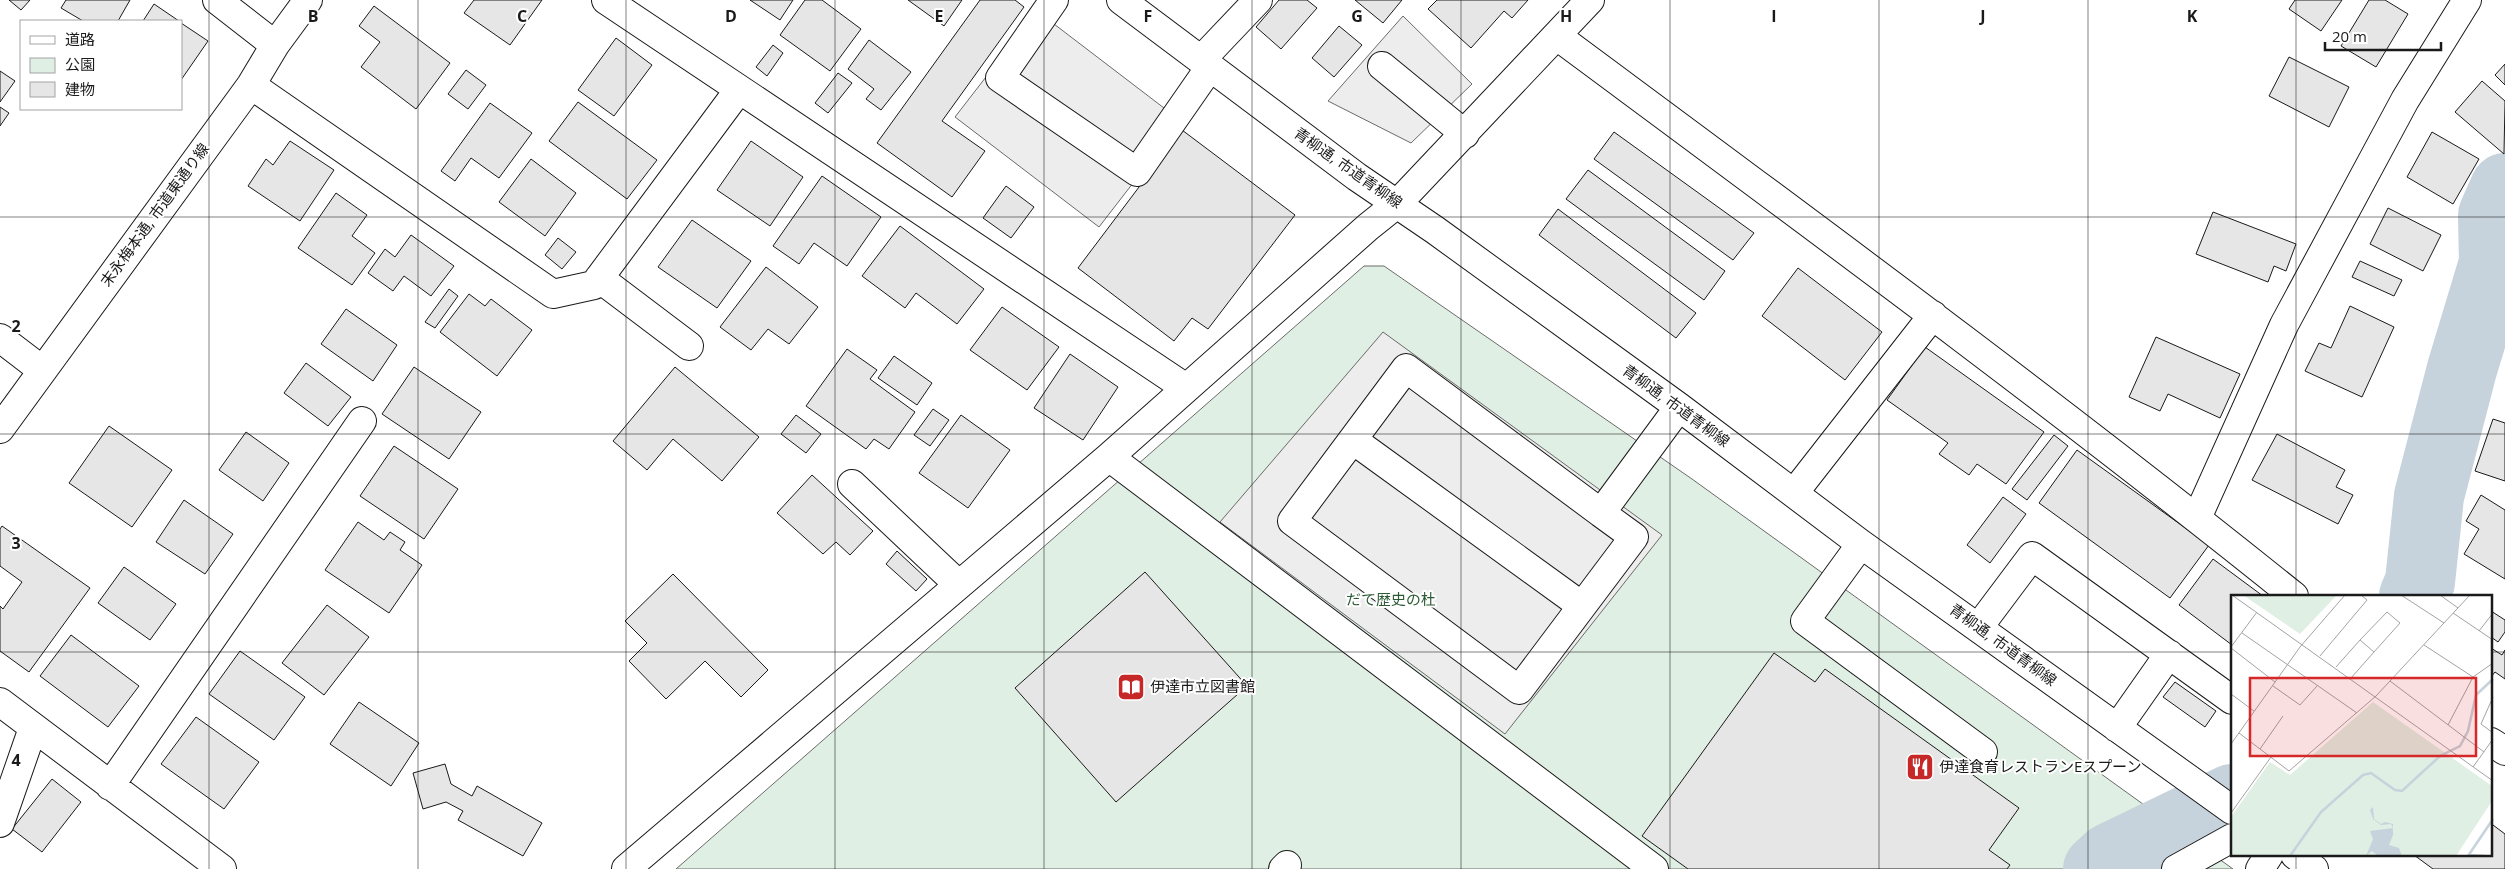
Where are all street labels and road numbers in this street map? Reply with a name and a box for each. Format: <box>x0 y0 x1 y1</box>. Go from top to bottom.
street label: 青柳通, 市道青柳線 <box>1291 122 1407 212</box>
street label: 末永梅本通, 市道東通り線 <box>95 139 213 290</box>
street label: 青柳通, 市道青柳線 <box>1619 360 1734 451</box>
street label: 青柳通, 市道青柳線 <box>1946 599 2061 690</box>

